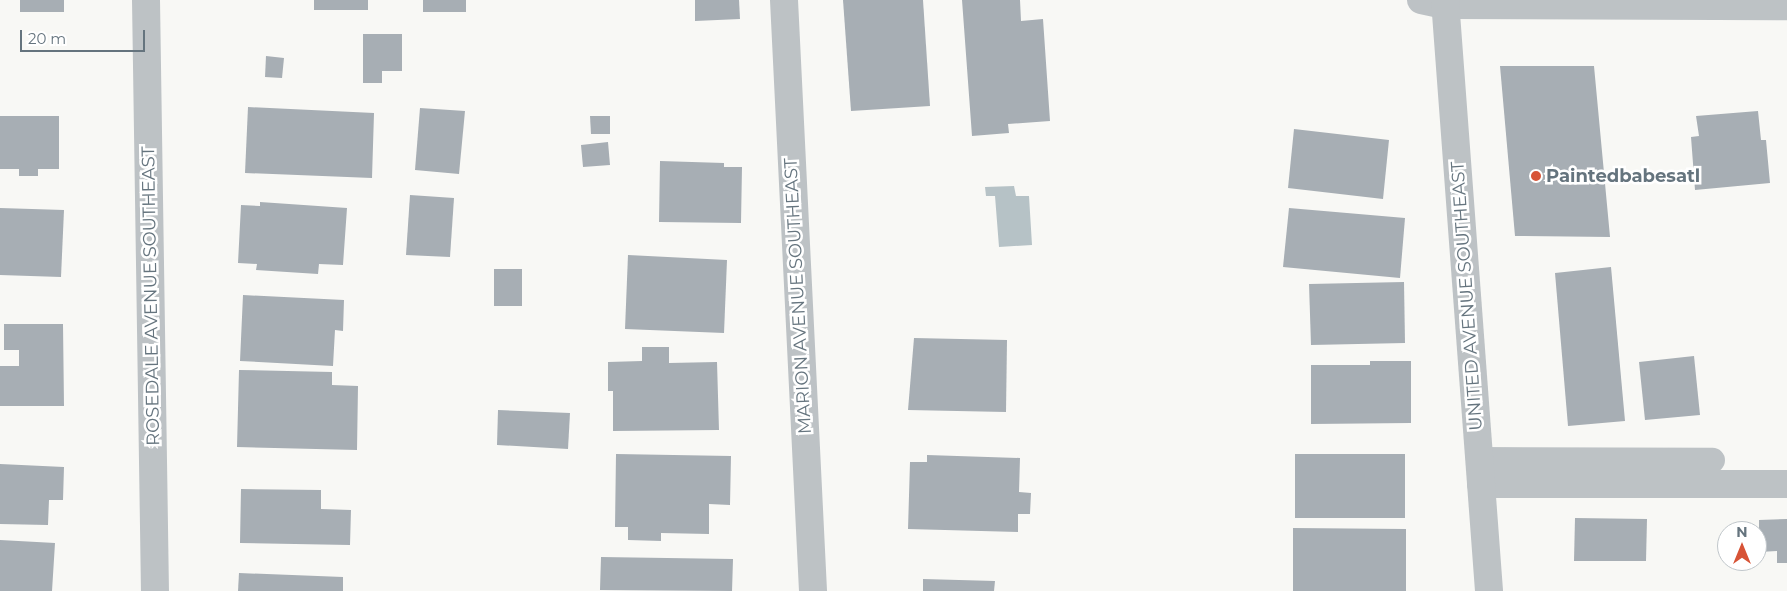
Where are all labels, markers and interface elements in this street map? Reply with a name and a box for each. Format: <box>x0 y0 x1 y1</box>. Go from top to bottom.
scale bar <box>22 20 148 52</box>
text: 20 m <box>28 29 66 48</box>
street label: ROSEDALE AVENUE SOUTHEAST <box>138 146 164 446</box>
street label: MARION AVENUE SOUTHEAST <box>780 157 816 435</box>
street label: UNITED AVENUE SOUTHEAST <box>1447 161 1487 431</box>
place label: Paintedbabesatl <box>1546 165 1700 187</box>
marker: Paintedbabesatl <box>1530 170 1542 182</box>
north arrow <box>1717 521 1767 571</box>
text: N <box>1736 523 1748 541</box>

